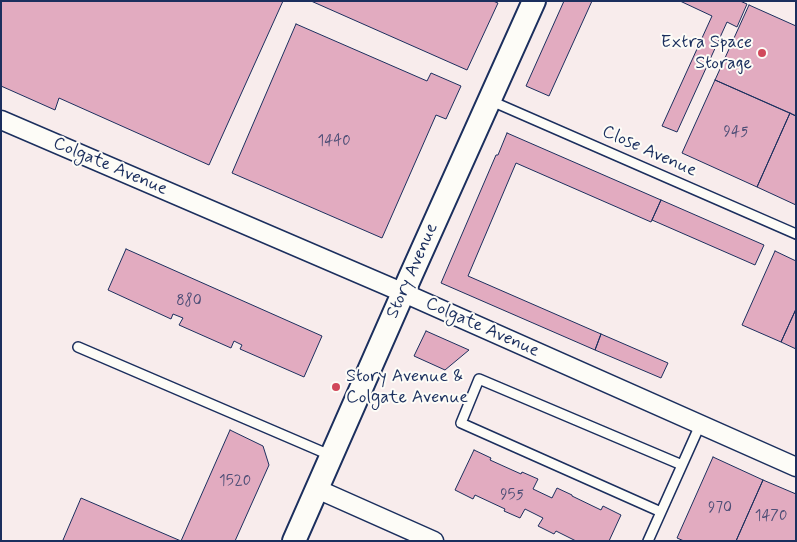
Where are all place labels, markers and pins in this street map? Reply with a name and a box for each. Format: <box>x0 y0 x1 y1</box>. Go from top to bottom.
place label: Extra Space Storage <box>661 32 752 74</box>
marker: Extra Space Storage <box>756 47 768 59</box>
place label: Story Avenue & Colgate Avenue <box>346 366 468 408</box>
marker: Story Avenue & Colgate Avenue <box>330 381 342 393</box>

